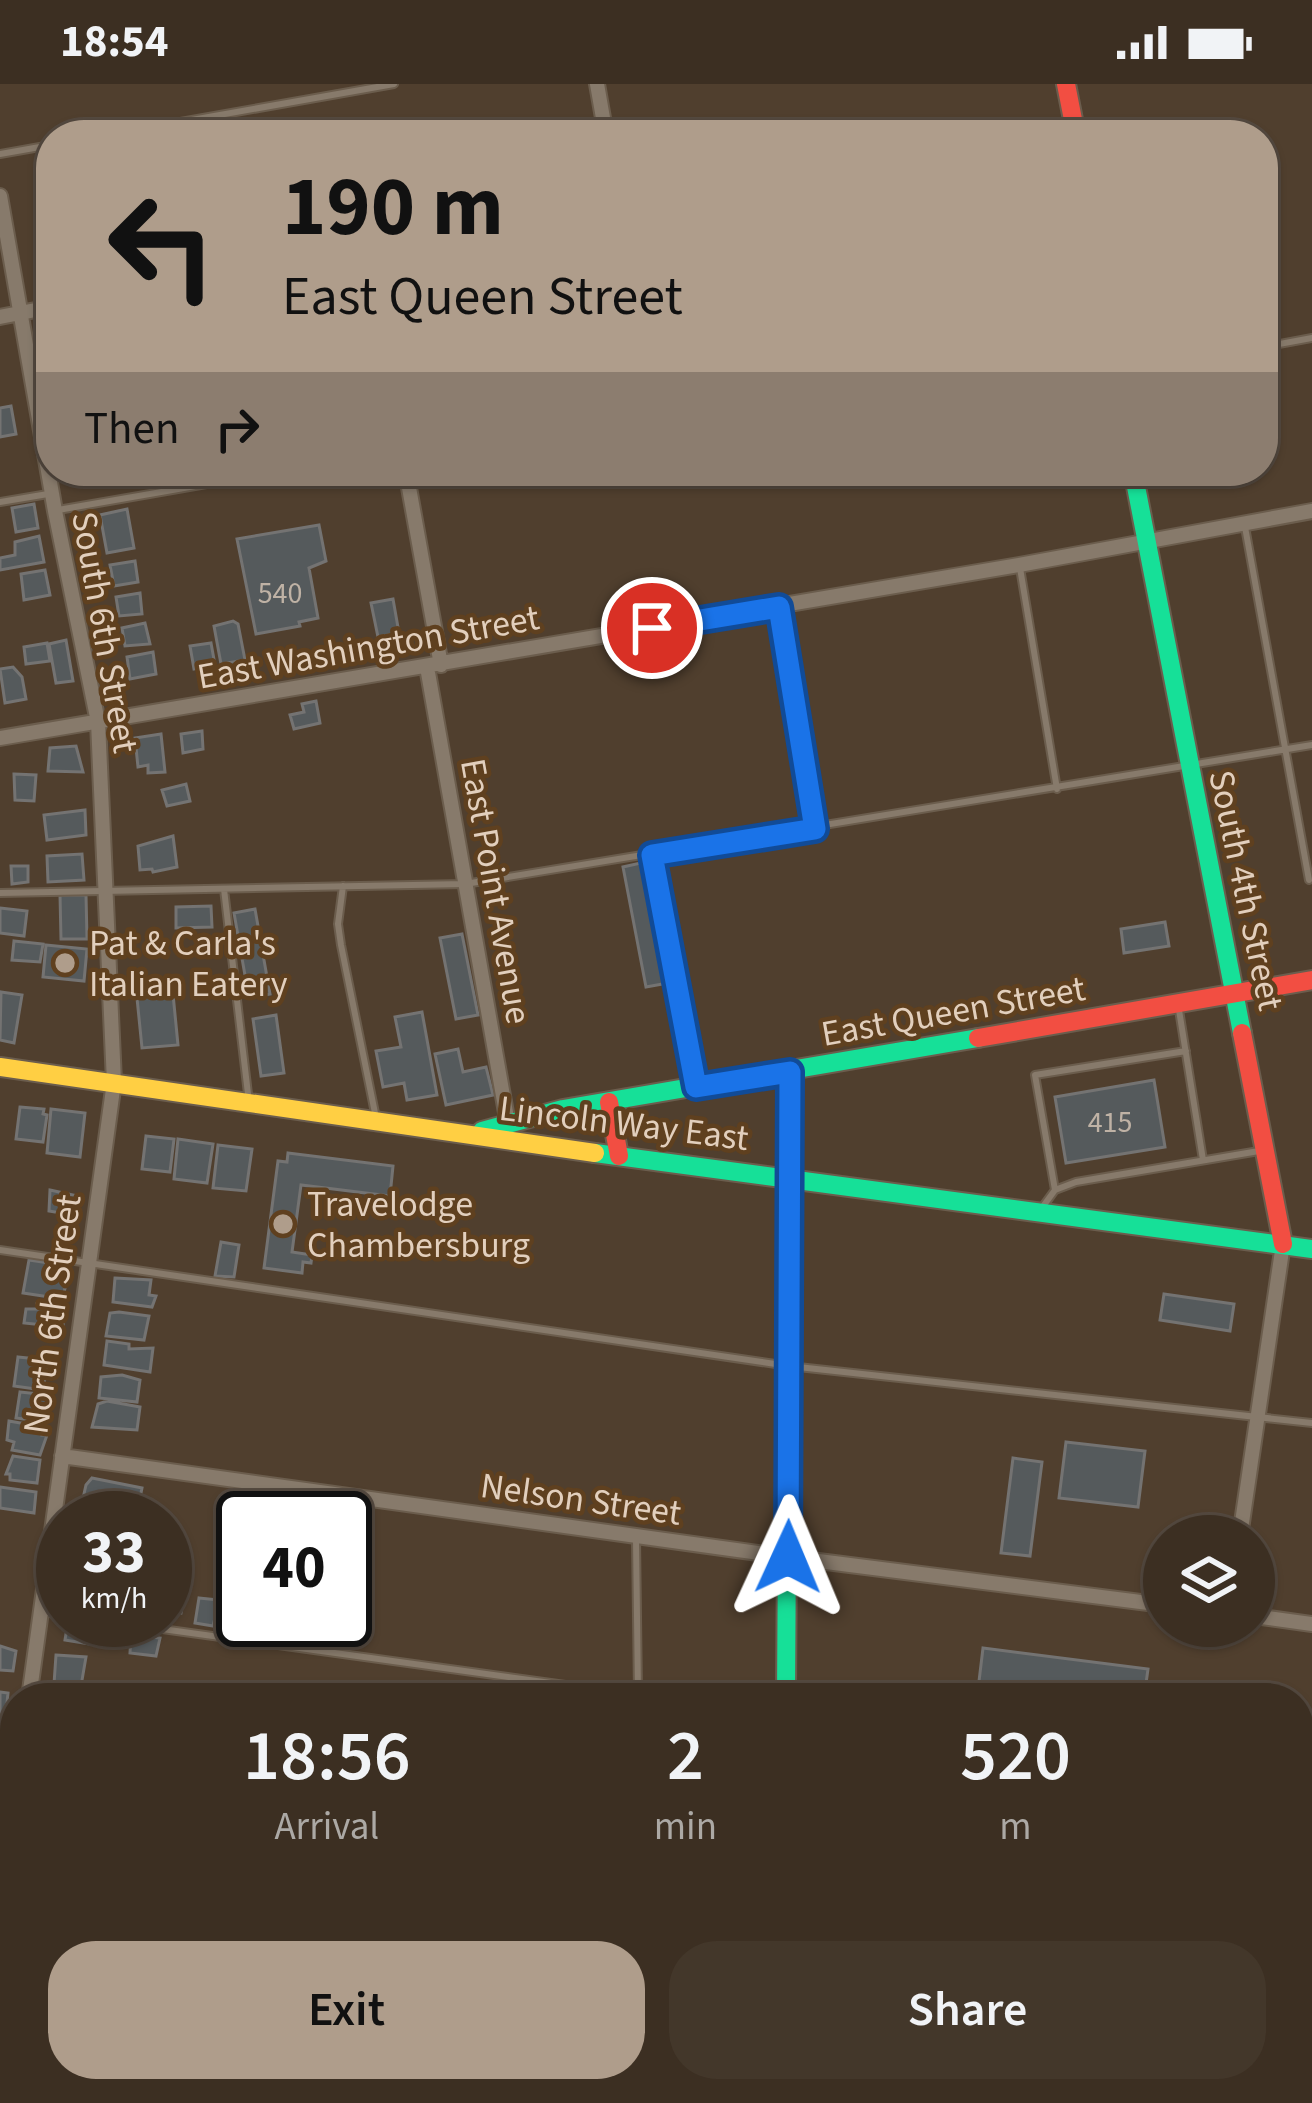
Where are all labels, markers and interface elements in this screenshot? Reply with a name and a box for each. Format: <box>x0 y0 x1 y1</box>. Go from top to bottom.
text: 18:54 <box>60 10 169 74</box>
text: 190 m <box>282 148 504 268</box>
icon: left <box>84 168 240 324</box>
text: East Queen Street <box>282 259 683 336</box>
icon: right <box>204 396 270 462</box>
text: Then <box>84 397 180 461</box>
street label: South 6th Street <box>58 508 151 757</box>
house number: 540 <box>258 572 302 615</box>
pin <box>601 577 703 679</box>
street label: East Washington Street <box>193 592 543 703</box>
icon: arrive <box>619 595 685 661</box>
street label: East Point Avenue <box>447 754 544 1028</box>
street label: South 4th Street <box>1195 766 1296 1015</box>
place label: Pat & Carla's Italian Eatery <box>89 918 288 1010</box>
marker: Pat & Carla's Italian Eatery <box>52 950 78 976</box>
street label: East Queen Street <box>817 963 1089 1060</box>
street label: Lincoln Way East <box>496 1083 751 1164</box>
house number: 415 <box>1088 1101 1132 1144</box>
place label: Travelodge Chambersburg <box>307 1179 530 1271</box>
street label: North 6th Street <box>10 1191 95 1437</box>
marker: Travelodge Chambersburg <box>270 1211 296 1237</box>
street label: Nelson Street <box>477 1460 684 1539</box>
speed limit sign: 40 <box>216 1491 372 1647</box>
position arrow <box>725 1494 851 1620</box>
text: 33 <box>82 1511 146 1596</box>
map controls <box>1143 1515 1275 1647</box>
button: layers <box>1143 1515 1275 1647</box>
text: km/h <box>81 1577 147 1620</box>
text: 18:56 <box>243 1705 411 1808</box>
text: 2 <box>667 1705 704 1808</box>
text: 520 <box>960 1705 1071 1808</box>
text: Arrival <box>274 1799 379 1855</box>
text: min <box>654 1799 717 1855</box>
text: m <box>999 1799 1032 1855</box>
button: Exit <box>48 1941 645 2079</box>
button: Share <box>669 1941 1266 2079</box>

